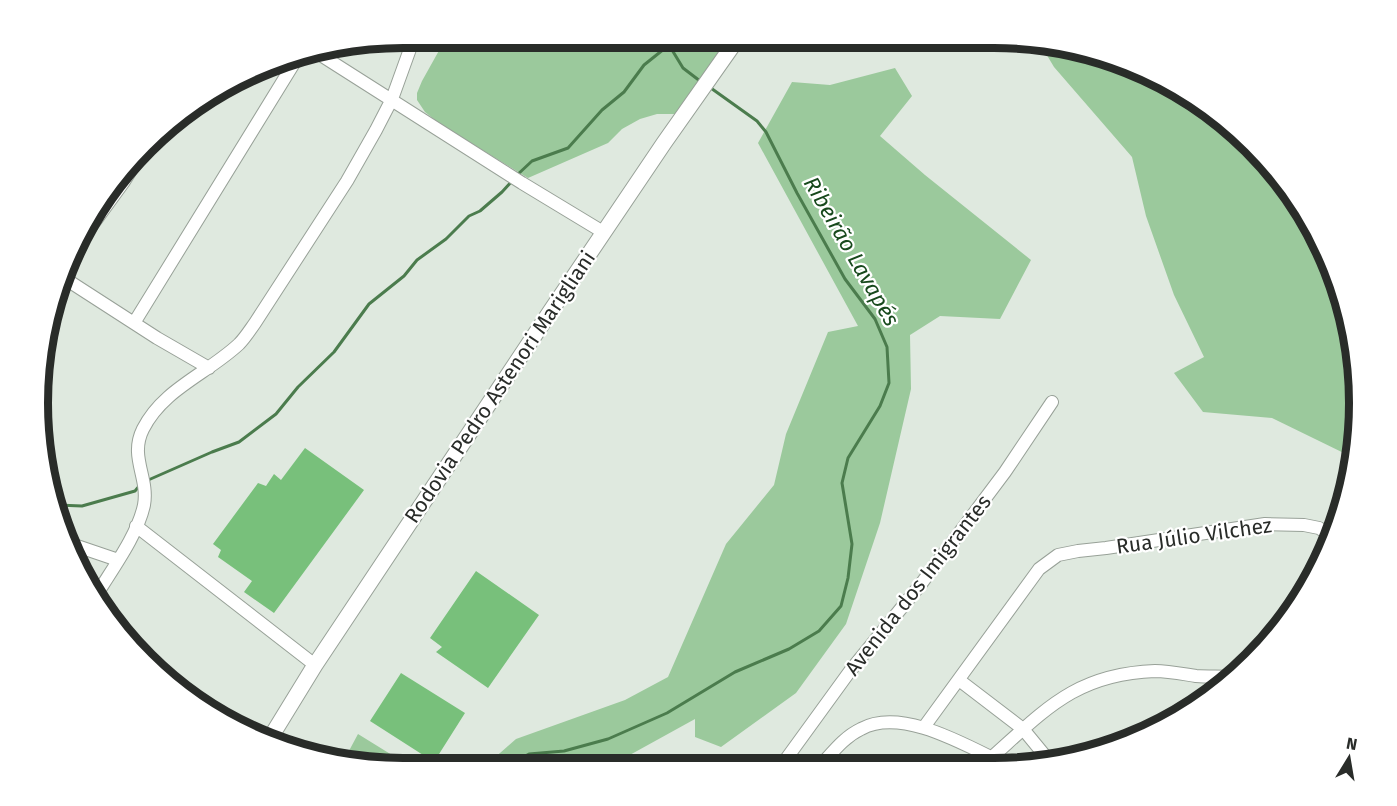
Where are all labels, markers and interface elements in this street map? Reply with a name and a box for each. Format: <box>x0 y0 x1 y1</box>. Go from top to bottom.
water label: Ribeirão Lavapés <box>798 172 905 331</box>
street label: Rodovia Pedro Astenori Marigliani <box>399 246 601 528</box>
street label: Avenida dos Imigrantes <box>839 489 997 681</box>
street label: Rua Júlio Vilchez <box>1114 512 1274 560</box>
north arrow <box>1319 728 1379 788</box>
text: N <box>1345 733 1359 754</box>

